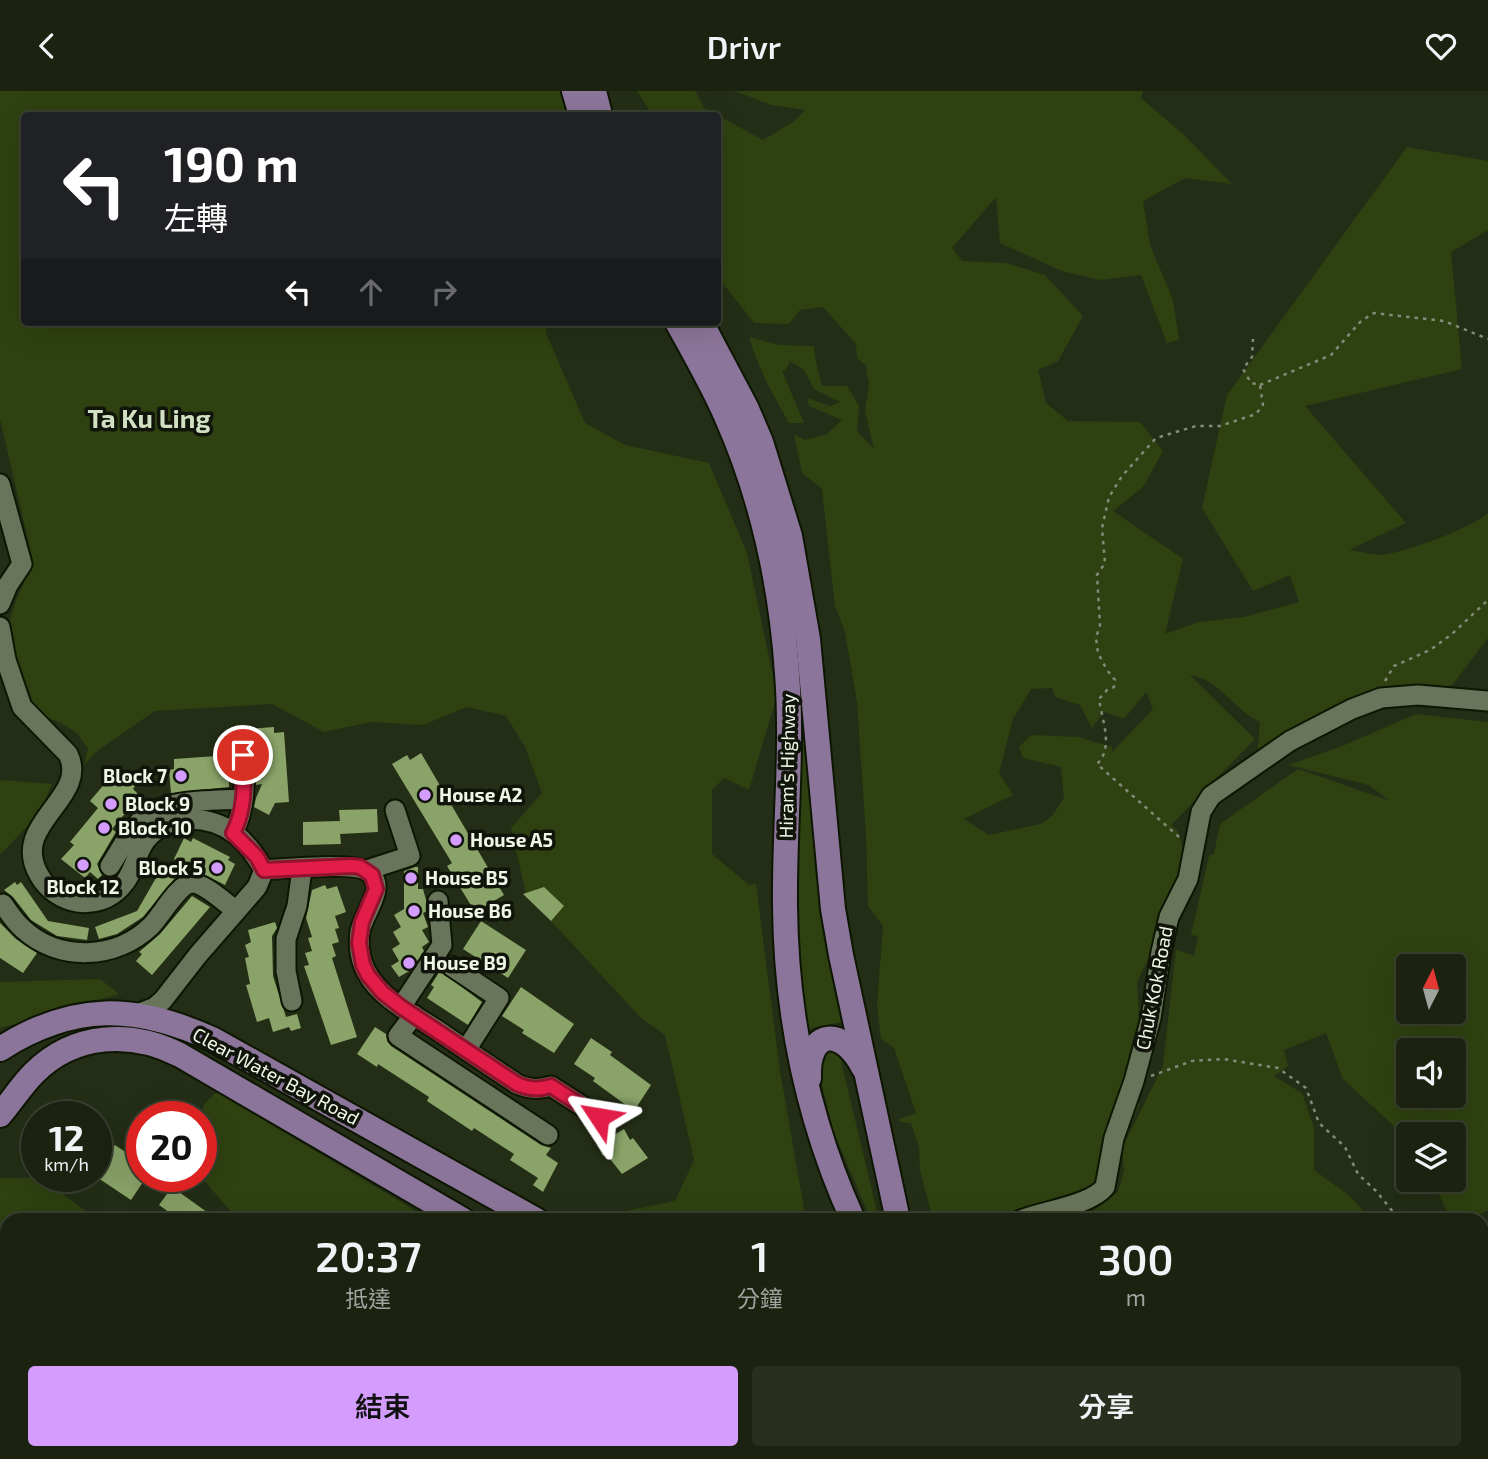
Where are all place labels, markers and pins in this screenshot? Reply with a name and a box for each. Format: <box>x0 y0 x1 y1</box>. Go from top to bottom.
pin <box>213 725 273 785</box>
place label: Block 7 <box>103 764 167 787</box>
marker: Block 7 <box>173 768 189 784</box>
place label: House A2 <box>439 783 523 806</box>
marker: House A2 <box>417 787 433 803</box>
place label: Block 9 <box>125 792 190 815</box>
marker: Block 9 <box>103 796 119 812</box>
place label: Block 10 <box>118 816 192 839</box>
marker: Block 10 <box>96 820 112 836</box>
place label: House A5 <box>470 828 553 851</box>
marker: House A5 <box>448 832 464 848</box>
place label: Block 5 <box>139 856 203 879</box>
marker: Block 12 <box>75 857 91 873</box>
marker: Block 5 <box>209 860 225 876</box>
place label: House B5 <box>425 866 508 889</box>
marker: House B5 <box>403 870 419 886</box>
place label: Block 12 <box>46 875 120 898</box>
place label: House B6 <box>428 899 512 922</box>
marker: House B6 <box>406 903 422 919</box>
place label: House B9 <box>423 951 507 974</box>
marker: House B9 <box>401 955 417 971</box>

